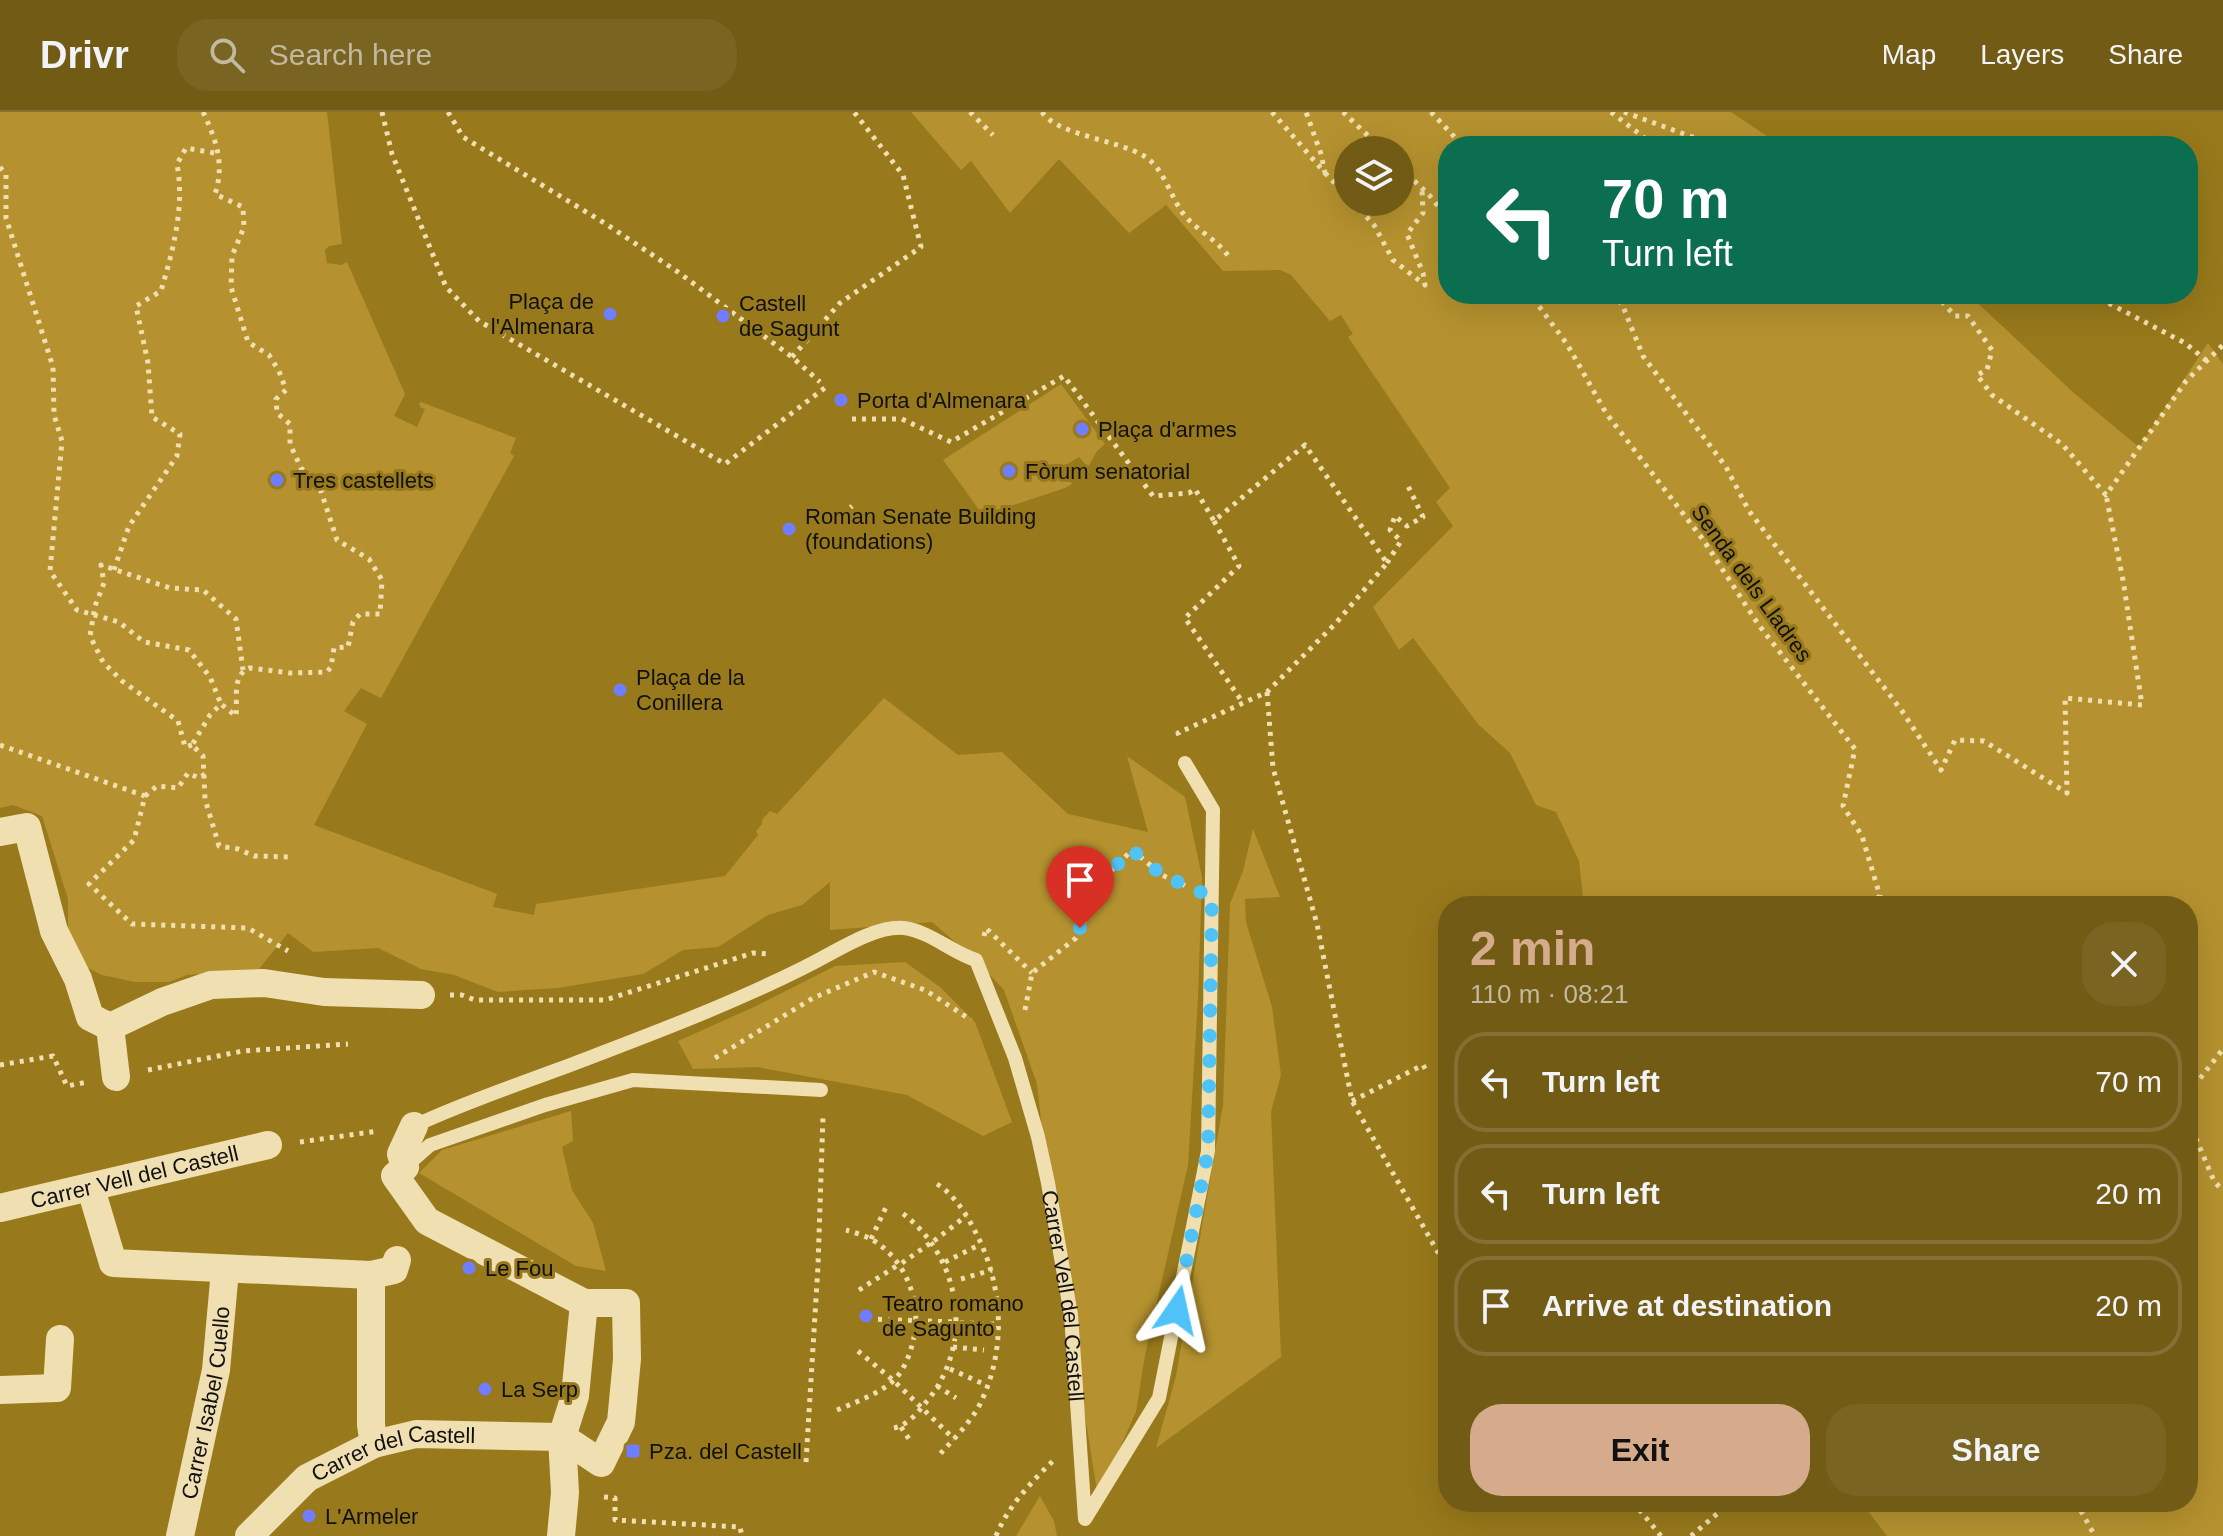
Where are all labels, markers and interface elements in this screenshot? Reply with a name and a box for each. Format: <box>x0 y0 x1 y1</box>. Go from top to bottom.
search box <box>177 19 737 91</box>
icon: search <box>205 33 249 77</box>
text: Drivr <box>40 34 129 76</box>
text: Search here <box>269 38 432 71</box>
text: Map <box>1882 39 1936 70</box>
text: Layers <box>1980 39 2064 70</box>
text: Share <box>2108 39 2183 70</box>
map controls <box>1334 136 1414 216</box>
button: layers <box>1334 136 1414 216</box>
text: 70 m <box>1602 167 1730 230</box>
icon: left <box>1470 168 1574 272</box>
text: Turn left <box>1602 233 1733 274</box>
place label: Plaça de l'Almenara <box>491 289 595 339</box>
place label: Castell de Sagunt <box>739 291 839 341</box>
marker: Plaça de l'Almenara <box>601 305 619 323</box>
marker: Castell de Sagunt <box>714 307 732 325</box>
place label: Porta d'Almenara <box>857 388 1027 413</box>
marker: Porta d'Almenara <box>832 391 850 409</box>
place label: Plaça d'armes <box>1098 417 1237 442</box>
marker: Plaça d'armes <box>1073 420 1091 438</box>
place label: Fòrum senatorial <box>1025 459 1190 484</box>
marker: Fòrum senatorial <box>1000 462 1018 480</box>
place label: Tres castellets <box>293 468 434 493</box>
marker: Tres castellets <box>268 471 286 489</box>
street label: Senda dels Lladres <box>1686 500 1817 667</box>
place label: Roman Senate Building (foundations) <box>805 504 1036 554</box>
marker: Roman Senate Building (foundations) <box>780 520 798 538</box>
place label: Plaça de la Conillera <box>636 665 746 715</box>
marker: Plaça de la Conillera <box>611 681 629 699</box>
pin <box>1046 846 1114 928</box>
icon: arrive <box>1058 858 1102 902</box>
text: 2 min <box>1470 922 1595 975</box>
button: close <box>2082 922 2166 1006</box>
text: 110 m · 08:21 <box>1470 979 1629 1009</box>
icon: left <box>1474 1060 1518 1104</box>
text: Turn left <box>1542 1065 1660 1098</box>
text: 70 m <box>2095 1065 2162 1098</box>
street label: Carrer Vell del Castell <box>28 1140 241 1213</box>
icon: left <box>1474 1172 1518 1216</box>
text: Turn left <box>1542 1177 1660 1210</box>
text: 20 m <box>2095 1177 2162 1210</box>
street label: Carrer Vell del Castell <box>1036 1188 1089 1402</box>
place label: Le Fou <box>485 1256 554 1281</box>
marker: Le Fou <box>460 1259 478 1277</box>
position arrow <box>1135 1268 1219 1352</box>
icon: arrive <box>1474 1284 1518 1328</box>
text: Arrive at destination <box>1542 1289 1832 1322</box>
text: 20 m <box>2095 1289 2162 1322</box>
place label: Teatro romano de Sagunto <box>882 1291 1024 1341</box>
street label: Carrer Isabel Cuello <box>176 1305 235 1502</box>
marker: Teatro romano de Sagunto <box>857 1307 875 1325</box>
place label: La Serp <box>501 1377 578 1402</box>
marker: La Serp <box>476 1380 494 1398</box>
button: Exit <box>1470 1404 1810 1496</box>
button: Share <box>1826 1404 2166 1496</box>
street label: Carrer del Castell <box>307 1420 476 1487</box>
place label: Pza. del Castell <box>649 1439 802 1464</box>
marker: Pza. del Castell <box>624 1442 642 1460</box>
place label: L'Armeler <box>325 1504 418 1529</box>
marker: L'Armeler <box>300 1507 318 1525</box>

